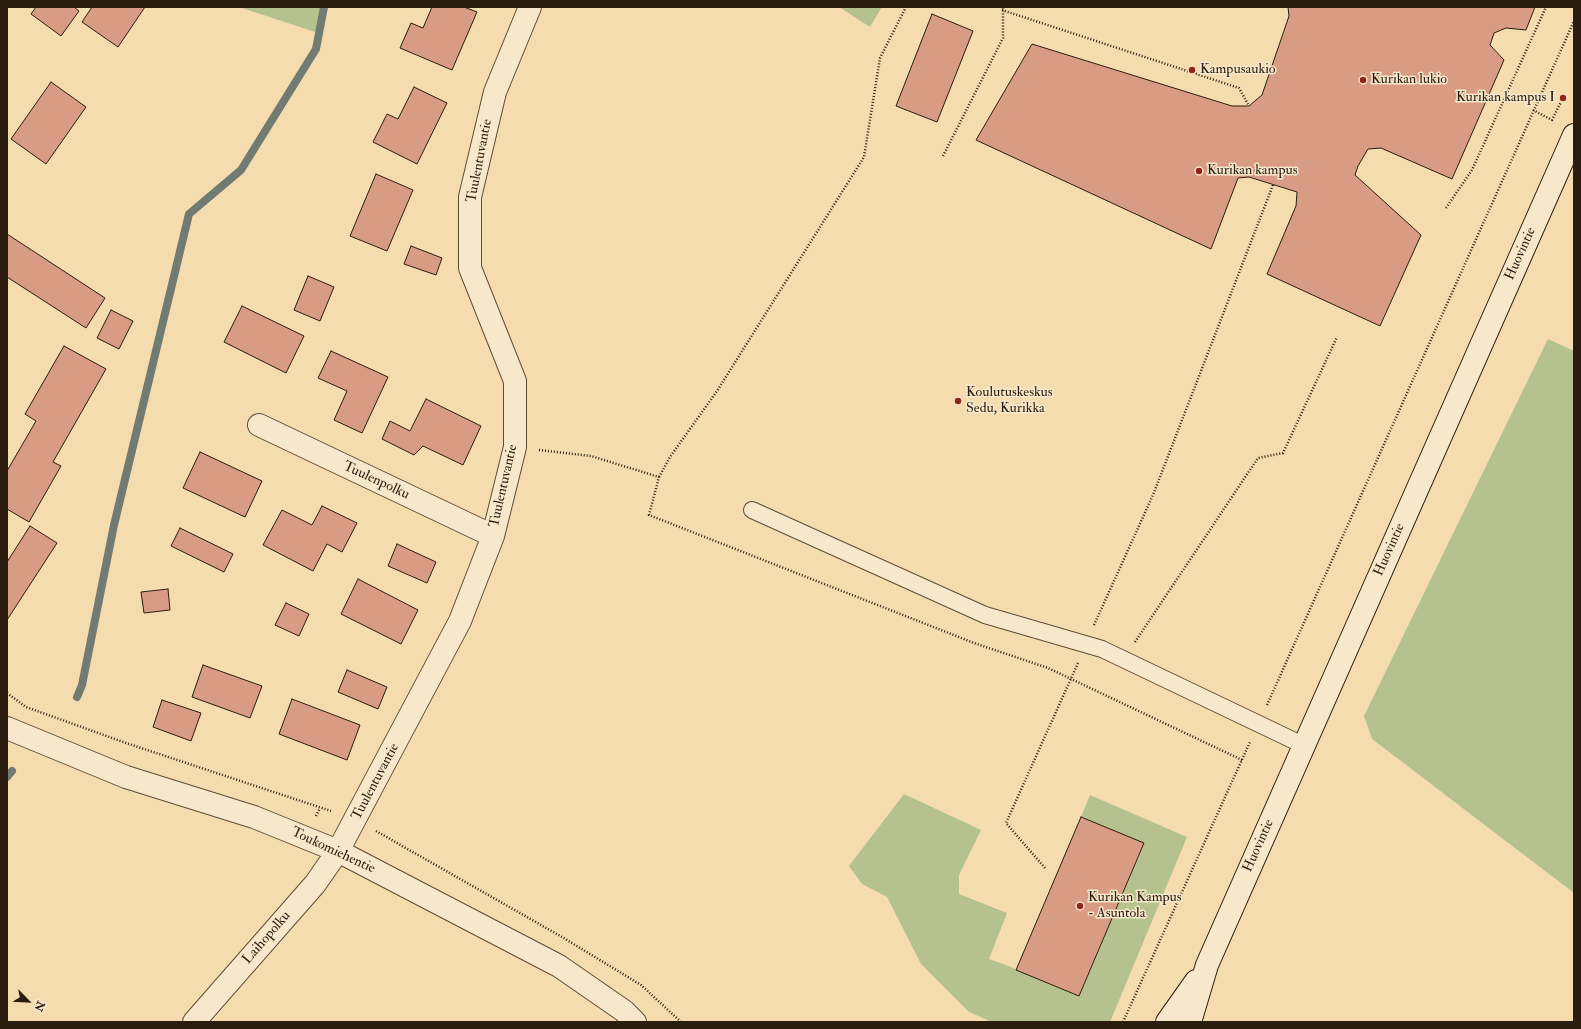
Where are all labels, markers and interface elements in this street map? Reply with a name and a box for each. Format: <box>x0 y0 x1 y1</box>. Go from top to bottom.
place label: Kampusaukio <box>1200 62 1276 78</box>
marker: Kampusaukio <box>1187 65 1197 75</box>
place label: Kurikan lukio <box>1371 72 1447 88</box>
marker: Kurikan lukio <box>1358 75 1368 85</box>
place label: Kurikan kampus I <box>1456 90 1555 106</box>
marker: Kurikan kampus I <box>1558 93 1568 103</box>
street label: Tuulentuvantie <box>464 118 496 204</box>
place label: Kurikan kampus <box>1207 163 1297 179</box>
marker: Kurikan kampus <box>1194 166 1204 176</box>
street label: Huovintie <box>1502 225 1540 283</box>
place label: Koulutuskeskus Sedu, Kurikka <box>966 385 1053 418</box>
marker: Koulutuskeskus Sedu, Kurikka <box>953 396 963 406</box>
street label: Tuulentuvantie <box>486 443 522 529</box>
street label: Tuulenpolku <box>340 458 412 504</box>
street label: Huovintie <box>1371 521 1409 579</box>
street label: Tuulentuvantie <box>349 741 403 823</box>
street label: Huovintie <box>1240 817 1278 875</box>
street label: Toukomiehentie <box>288 824 378 878</box>
place label: Kurikan Kampus - Asuntola <box>1088 890 1182 922</box>
marker: Kurikan Kampus - Asuntola <box>1075 901 1085 911</box>
street label: Laihopolku <box>239 908 295 968</box>
north arrow <box>8 981 48 1021</box>
text: N <box>31 999 47 1013</box>

